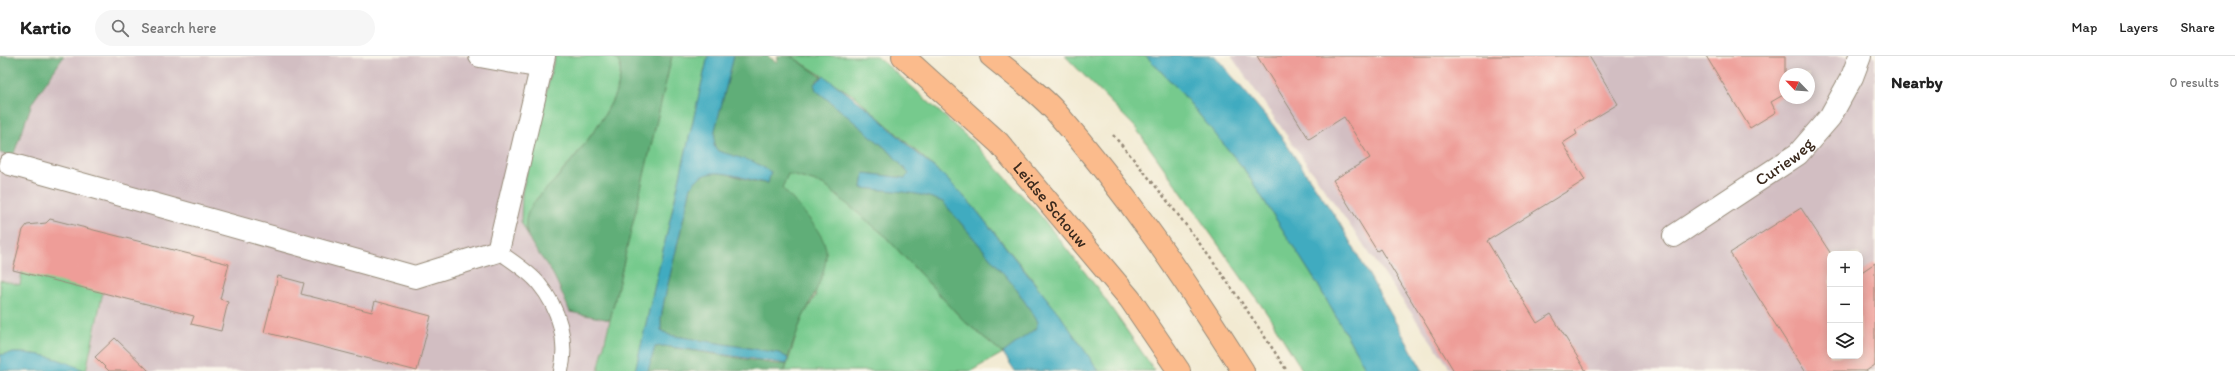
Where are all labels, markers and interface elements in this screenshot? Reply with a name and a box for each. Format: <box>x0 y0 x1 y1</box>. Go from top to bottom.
search box <box>95 10 375 46</box>
text: Kartio <box>20 16 71 39</box>
icon: search <box>109 17 131 39</box>
text: Search here <box>141 19 216 37</box>
text: Map <box>2072 19 2097 36</box>
text: Layers <box>2119 19 2158 36</box>
text: Share <box>2180 19 2215 36</box>
north arrow <box>1779 68 1815 104</box>
text: Nearby <box>1891 72 1943 92</box>
text: 0 results <box>2169 75 2219 90</box>
street label: Curieweg <box>1751 133 1818 190</box>
street label: Leidse Schouw <box>1009 157 1093 252</box>
map controls <box>1827 251 1863 359</box>
button: + <box>1827 251 1863 287</box>
button: − <box>1827 287 1863 323</box>
button: layers <box>1827 323 1863 359</box>

